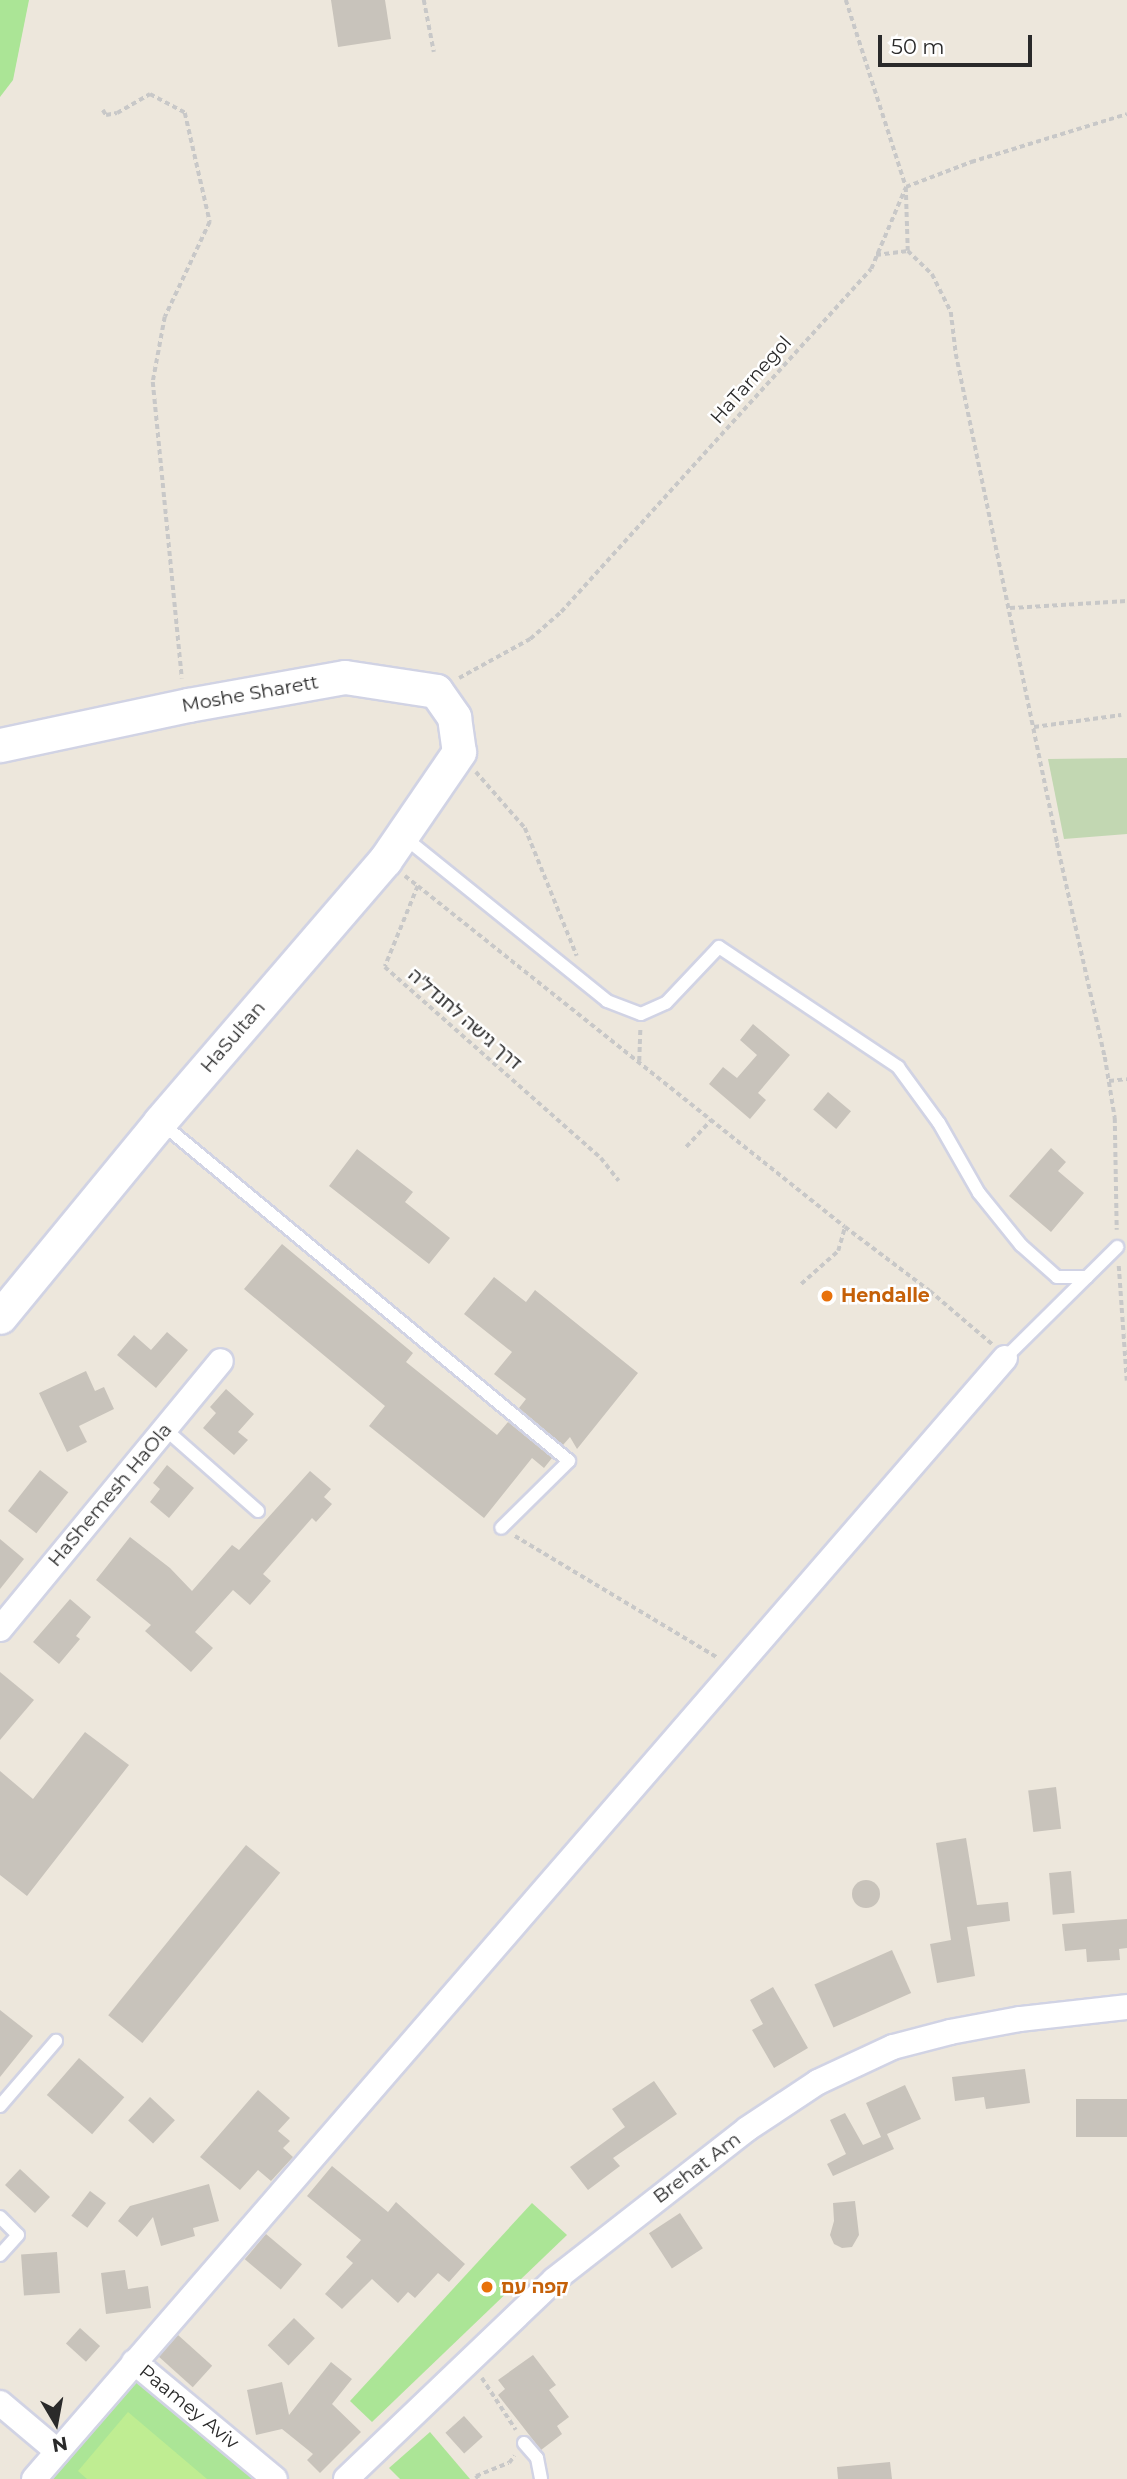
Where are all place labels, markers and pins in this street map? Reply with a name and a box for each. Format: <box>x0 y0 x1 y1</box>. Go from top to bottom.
place label: Hendalle <box>841 1285 930 1307</box>
marker: Hendalle <box>819 1288 835 1304</box>
place label: קפה עם <box>501 2276 569 2298</box>
marker: קפה עם <box>479 2279 495 2295</box>

